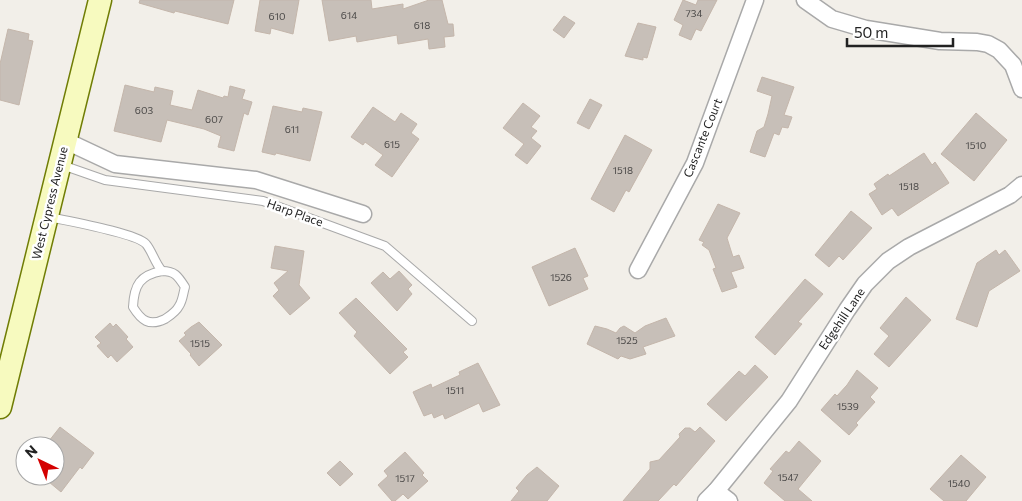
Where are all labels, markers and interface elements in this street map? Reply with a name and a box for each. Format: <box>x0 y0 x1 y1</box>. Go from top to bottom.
house number: 734 <box>686 7 703 19</box>
house number: 614 <box>341 9 357 21</box>
house number: 610 <box>269 10 285 22</box>
scale bar <box>847 15 953 47</box>
house number: 618 <box>414 19 430 31</box>
text: 50 m <box>854 23 888 41</box>
street label: Cascante Court <box>680 96 724 179</box>
house number: 603 <box>135 104 153 116</box>
house number: 607 <box>205 113 223 125</box>
house number: 611 <box>285 123 299 135</box>
house number: 615 <box>384 138 400 150</box>
house number: 1510 <box>966 139 986 151</box>
street label: West Cypress Avenue <box>28 145 70 261</box>
house number: 1518 <box>613 164 633 176</box>
house number: 1518 <box>899 180 919 192</box>
street label: Harp Place <box>265 195 325 229</box>
house number: 1526 <box>550 271 572 283</box>
street label: Edgehill Lane <box>815 285 867 352</box>
house number: 1525 <box>616 334 638 346</box>
house number: 1515 <box>190 337 210 349</box>
house number: 1511 <box>446 384 464 396</box>
house number: 1539 <box>837 400 859 412</box>
north arrow <box>15 436 65 486</box>
text: N <box>21 441 40 461</box>
house number: 1547 <box>777 471 799 483</box>
house number: 1517 <box>395 472 415 484</box>
house number: 1540 <box>948 477 970 489</box>

